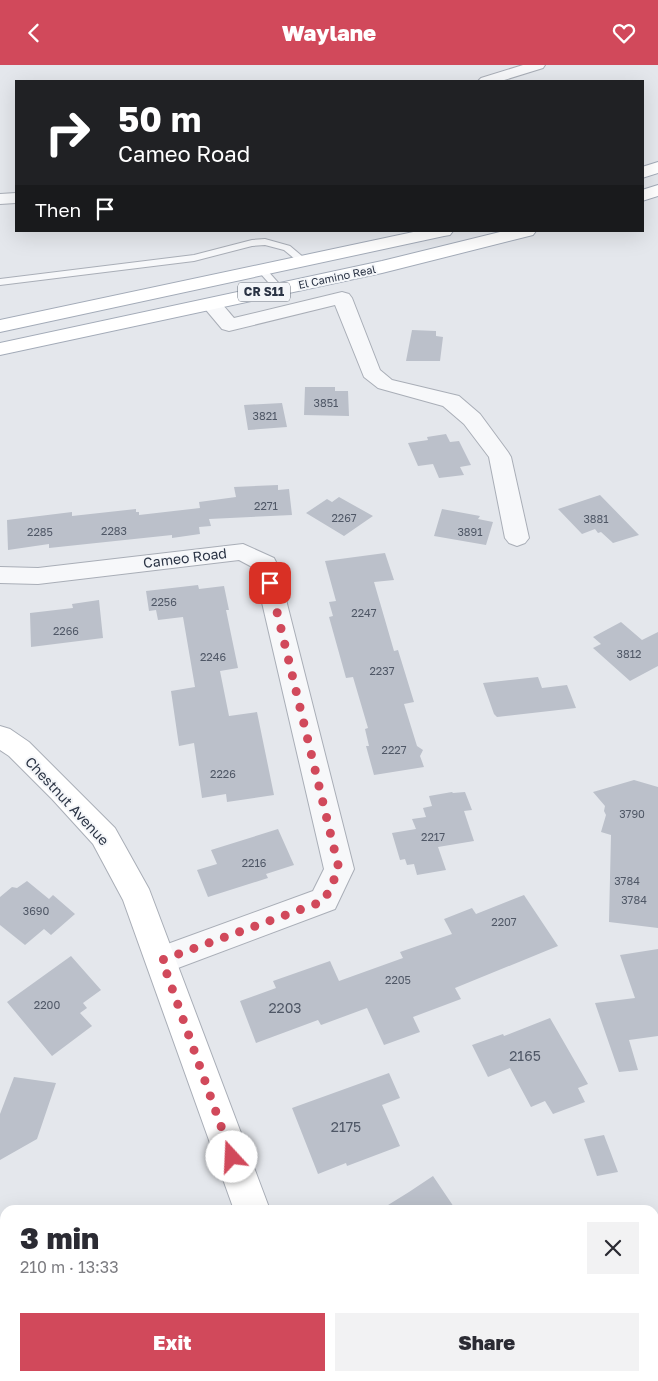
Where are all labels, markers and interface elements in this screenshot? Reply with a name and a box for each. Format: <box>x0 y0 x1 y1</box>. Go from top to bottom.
icon: back <box>20 19 48 47</box>
text: Waylane <box>282 19 376 46</box>
icon: heart <box>610 19 638 47</box>
text: 50 m <box>118 98 201 140</box>
icon: right <box>35 100 100 165</box>
text: Cameo Road <box>118 140 250 167</box>
icon: arrive <box>91 195 119 223</box>
text: Then <box>35 198 81 221</box>
street label: El Camino Real <box>297 262 377 291</box>
road number: CR S11 <box>238 283 290 301</box>
house number: 3851 <box>314 396 338 409</box>
house number: 3821 <box>253 409 277 422</box>
house number: 2271 <box>254 499 278 512</box>
house number: 2267 <box>331 511 357 524</box>
house number: 3881 <box>583 512 609 525</box>
house number: 2283 <box>101 524 127 537</box>
house number: 2285 <box>27 525 53 538</box>
house number: 3891 <box>457 525 483 538</box>
street label: Cameo Road <box>142 544 228 571</box>
pin <box>249 562 291 604</box>
icon: arrive <box>256 569 284 597</box>
house number: 2256 <box>151 595 177 608</box>
house number: 2247 <box>351 606 377 619</box>
house number: 2266 <box>53 624 79 637</box>
house number: 3812 <box>617 647 641 660</box>
house number: 2246 <box>200 650 226 663</box>
house number: 2237 <box>369 664 395 677</box>
house number: 2227 <box>382 743 407 756</box>
street label: Chestnut Avenue <box>22 753 113 848</box>
house number: 2226 <box>210 767 236 780</box>
house number: 3790 <box>619 807 645 820</box>
house number: 2217 <box>421 830 445 843</box>
house number: 2216 <box>242 856 267 869</box>
house number: 3784 <box>614 874 640 887</box>
house number: 3784 <box>621 893 647 906</box>
house number: 3690 <box>23 904 49 917</box>
house number: 2207 <box>491 915 517 928</box>
house number: 2205 <box>385 973 411 986</box>
house number: 2200 <box>34 998 60 1011</box>
house number: 2203 <box>268 999 302 1016</box>
house number: 2165 <box>509 1047 541 1064</box>
house number: 2175 <box>331 1118 361 1135</box>
position arrow <box>205 1130 257 1182</box>
text: 3 min <box>20 1220 99 1256</box>
button: close <box>587 1222 639 1274</box>
text: 210 m · 13:33 <box>20 1257 119 1277</box>
button: Exit <box>20 1313 325 1371</box>
button: Share <box>335 1313 639 1371</box>

